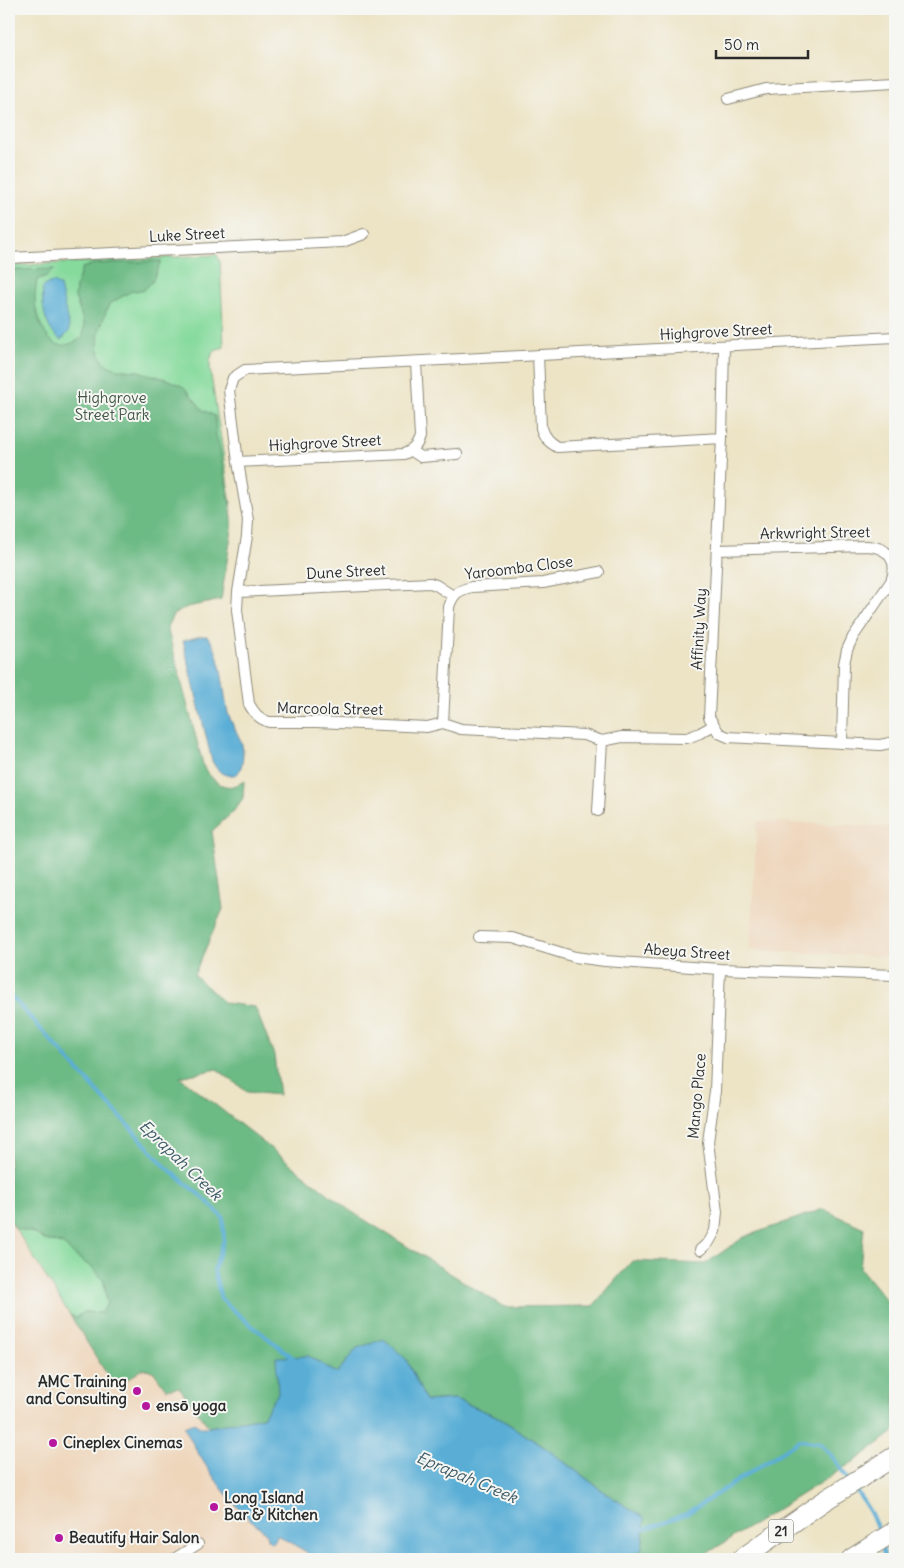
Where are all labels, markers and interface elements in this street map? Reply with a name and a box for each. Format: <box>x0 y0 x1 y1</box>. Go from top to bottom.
scale bar <box>716 28 809 60</box>
text: 50 m <box>724 35 759 54</box>
street label: Luke Street <box>149 223 225 246</box>
street label: Highgrove Street <box>659 319 773 344</box>
park label: Highgrove Street Park <box>75 388 150 424</box>
street label: Highgrove Street <box>268 430 382 455</box>
street label: Arkwright Street <box>760 522 870 543</box>
street label: Yaroomba Close <box>464 551 574 584</box>
street label: Dune Street <box>306 560 386 583</box>
street label: Affinity Way <box>687 587 710 670</box>
street label: Marcoola Street <box>277 698 383 719</box>
street label: Abeya Street <box>643 939 731 964</box>
street label: Mango Place <box>683 1052 710 1140</box>
water label: Eprapah Creek <box>136 1116 228 1206</box>
place label: AMC Training and Consulting <box>26 1372 127 1409</box>
marker: AMC Training and Consulting <box>131 1385 143 1397</box>
place label: ensō yoga <box>156 1396 227 1416</box>
marker: ensō yoga <box>140 1400 152 1412</box>
place label: Cineplex Cinemas <box>63 1433 183 1453</box>
marker: Cineplex Cinemas <box>47 1437 59 1449</box>
water label: Eprapah Creek <box>414 1447 522 1508</box>
place label: Long Island Bar & Kitchen <box>224 1488 318 1524</box>
marker: Long Island Bar & Kitchen <box>208 1501 220 1513</box>
road number: 21 <box>768 1520 794 1542</box>
place label: Beautify Hair Salon <box>69 1528 200 1548</box>
marker: Beautify Hair Salon <box>53 1532 65 1544</box>

